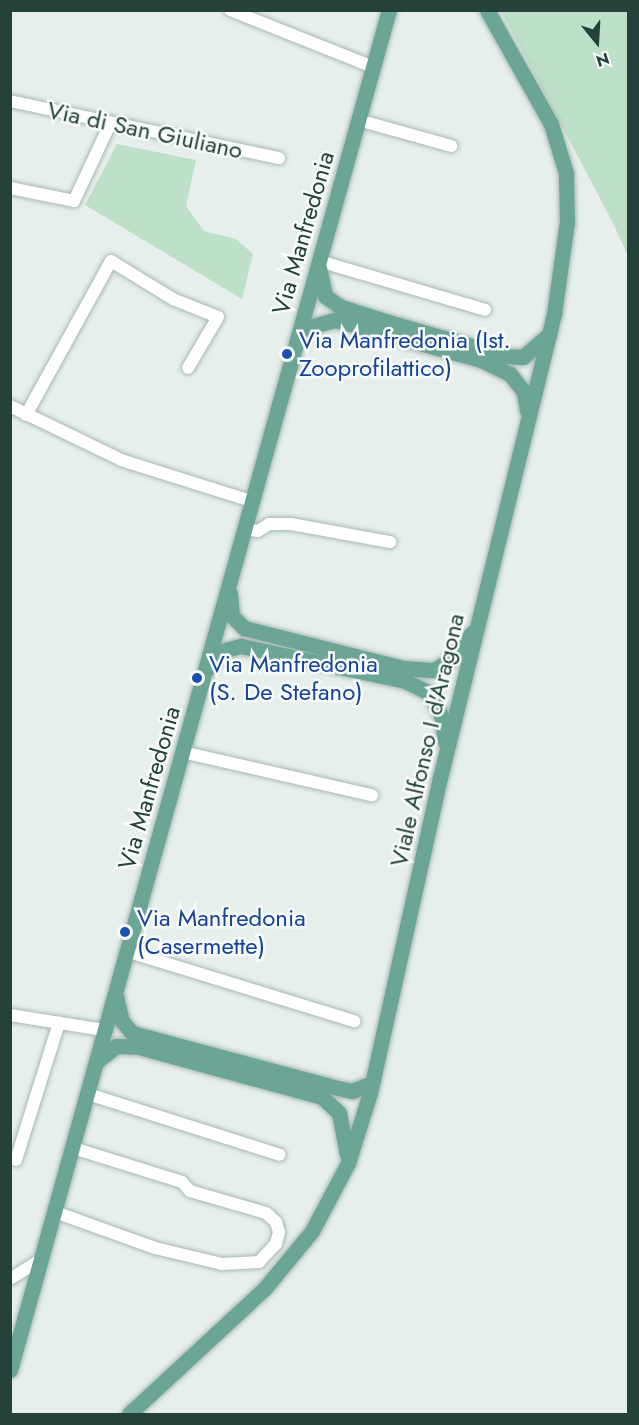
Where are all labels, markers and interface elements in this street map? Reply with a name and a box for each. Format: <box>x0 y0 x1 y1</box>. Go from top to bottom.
north arrow <box>567 12 627 72</box>
text: N <box>593 47 612 72</box>
street label: Via di San Giuliano <box>45 95 245 165</box>
street label: Via Manfredonia <box>266 148 340 318</box>
place label: Via Manfredonia (Ist. Zooprofilattico) <box>299 326 511 382</box>
marker: Via Manfredonia (Ist. Zooprofilattico) <box>280 347 294 361</box>
street label: Viale Alfonso I d'Aragona <box>384 611 470 869</box>
place label: Via Manfredonia (S. De Stefano) <box>209 650 378 706</box>
marker: Via Manfredonia (S. De Stefano) <box>190 671 204 685</box>
street label: Via Manfredonia <box>112 703 186 873</box>
place label: Via Manfredonia (Casermette) <box>137 904 306 960</box>
marker: Via Manfredonia (Casermette) <box>118 925 132 939</box>

